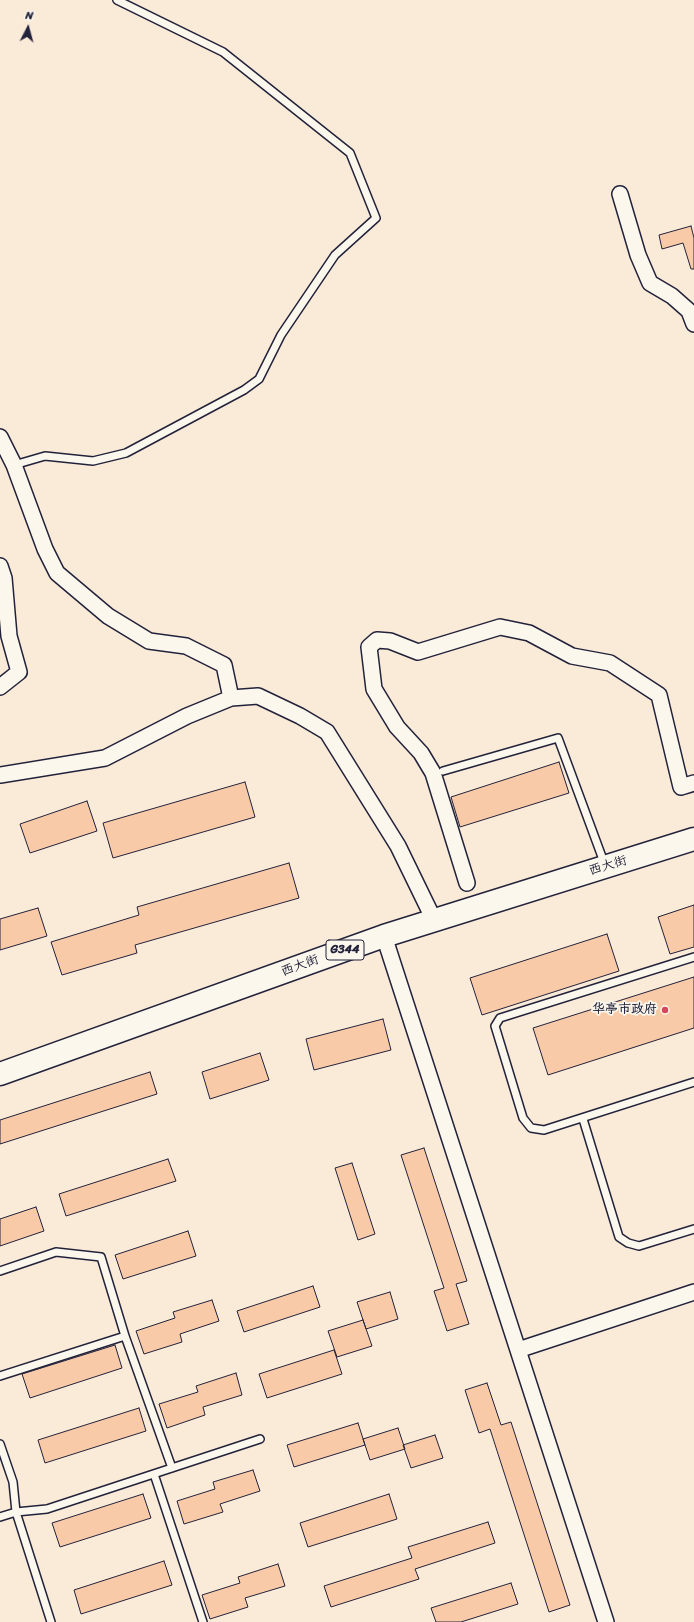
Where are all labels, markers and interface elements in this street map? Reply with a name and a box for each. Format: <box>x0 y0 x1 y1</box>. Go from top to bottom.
text: N <box>25 6 34 25</box>
north arrow <box>8 8 48 48</box>
street label: 西大街 <box>587 853 629 879</box>
road number: G344 <box>326 940 364 960</box>
street label: 西大街 <box>279 952 321 980</box>
place label: 华亭市政府 <box>592 1002 657 1018</box>
marker: 华亭市政府 <box>660 1005 670 1015</box>

